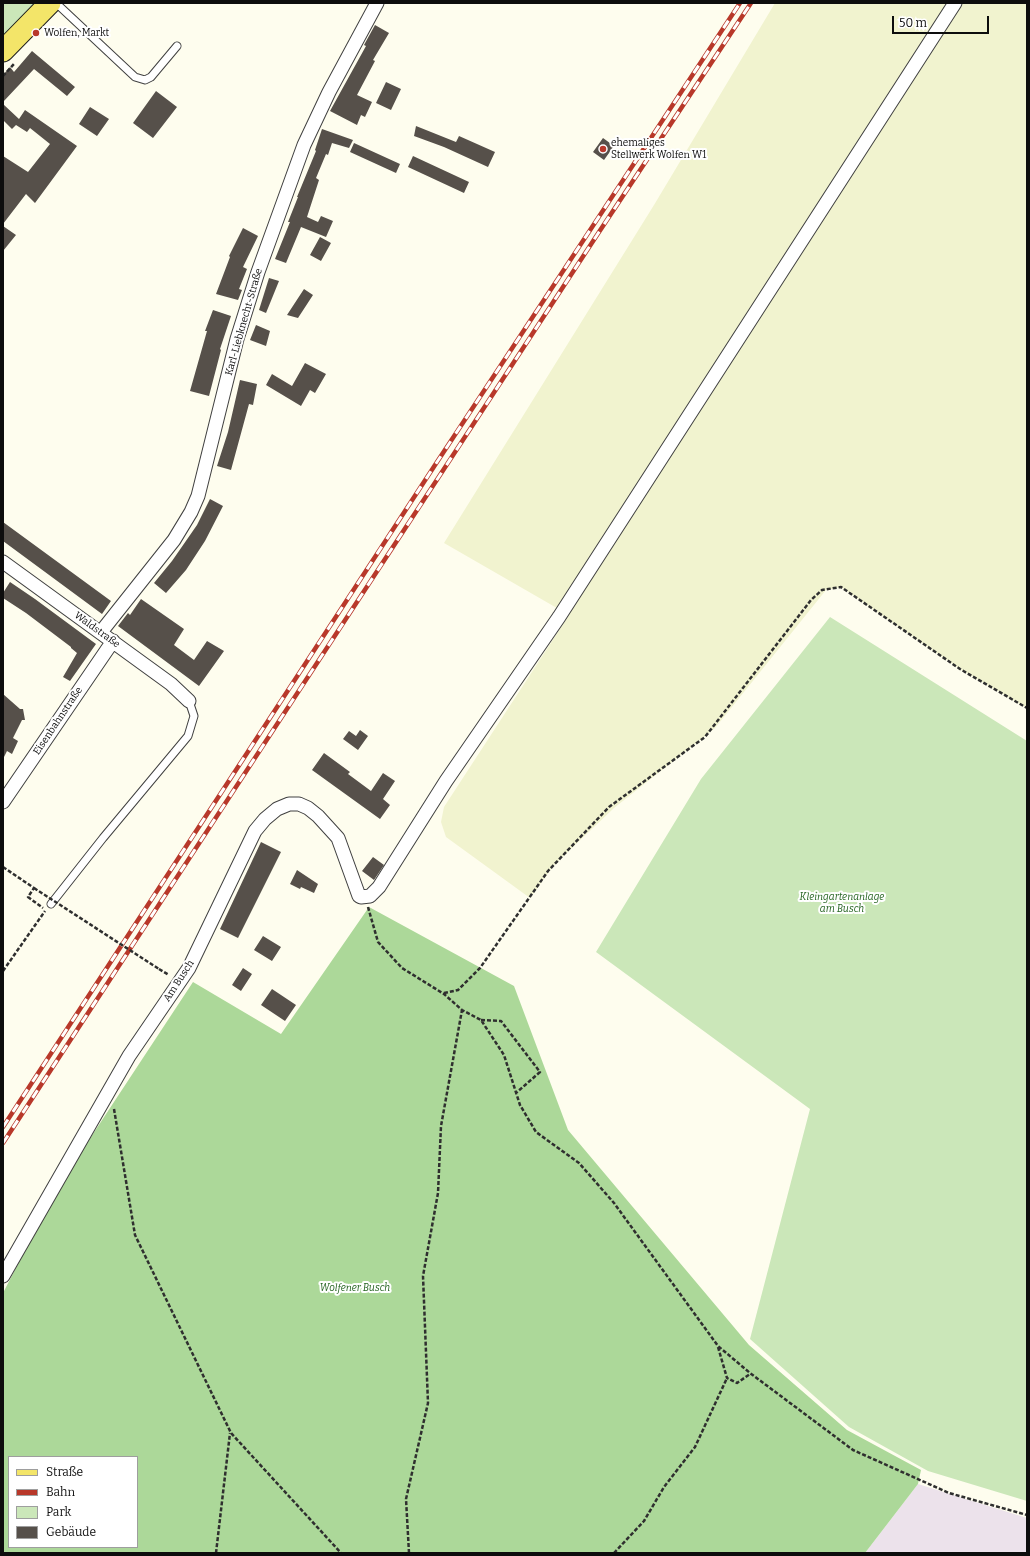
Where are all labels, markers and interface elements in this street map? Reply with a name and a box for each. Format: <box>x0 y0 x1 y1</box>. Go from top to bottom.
scale bar <box>894 8 991 34</box>
text: 50 m <box>899 16 927 30</box>
place label: Wolfen, Markt <box>44 27 109 39</box>
marker: Wolfen, Markt <box>31 28 41 38</box>
place label: ehemaliges Stellwerk Wolfen W1 <box>611 137 706 160</box>
marker: ehemaliges Stellwerk Wolfen W1 <box>598 144 608 154</box>
street label: Karl-Liebknecht-Straße <box>223 267 265 377</box>
street label: Waldstraße <box>72 609 122 651</box>
street label: Eisenbahnstraße <box>31 685 85 757</box>
park label: Kleingartenanlage am Busch <box>800 891 884 914</box>
street label: Am Busch <box>161 958 197 1004</box>
park label: Wolfener Busch <box>320 1282 390 1294</box>
legend <box>8 1456 138 1548</box>
text: Straße <box>46 1465 83 1479</box>
text: Bahn <box>46 1485 75 1499</box>
text: Park <box>46 1505 71 1519</box>
text: Gebäude <box>46 1525 96 1539</box>

